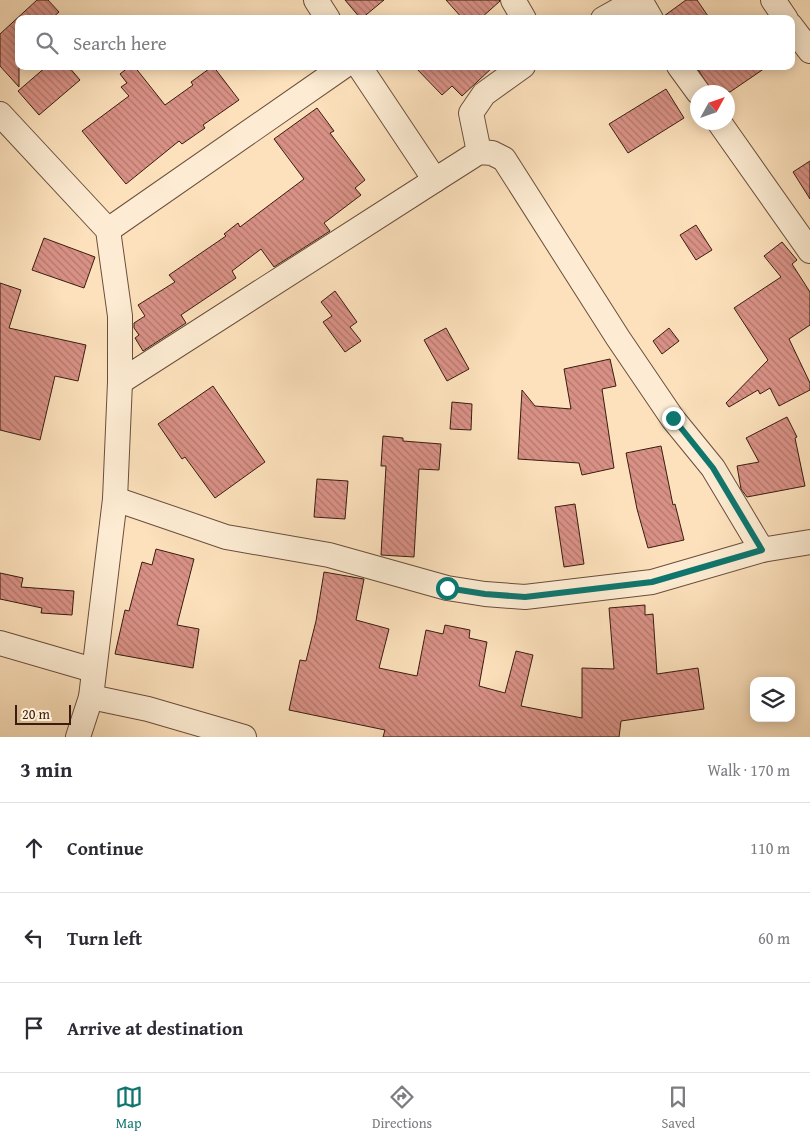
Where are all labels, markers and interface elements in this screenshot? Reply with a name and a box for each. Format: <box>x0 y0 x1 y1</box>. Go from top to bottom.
search box <box>15 15 795 70</box>
icon: search <box>33 29 61 57</box>
text: Search here <box>73 29 167 57</box>
north arrow <box>690 85 735 130</box>
route end <box>662 407 685 430</box>
route start <box>436 577 459 600</box>
map controls <box>750 677 795 722</box>
button: layers <box>750 677 795 722</box>
scale bar <box>15 702 71 725</box>
text: 20 m <box>22 704 50 724</box>
text: 3 min <box>20 754 72 785</box>
text: Walk · 170 m <box>707 758 790 782</box>
icon: ahead <box>20 834 48 862</box>
text: Continue <box>67 834 144 862</box>
text: 110 m <box>750 836 790 860</box>
icon: left <box>20 924 48 952</box>
text: Turn left <box>67 924 142 952</box>
text: 60 m <box>758 926 790 950</box>
icon: arrive <box>20 1014 48 1042</box>
text: Arrive at destination <box>67 1014 243 1042</box>
tab: Map <box>115 1083 143 1133</box>
tab: Directions <box>372 1083 432 1133</box>
tab: Saved <box>661 1083 695 1133</box>

